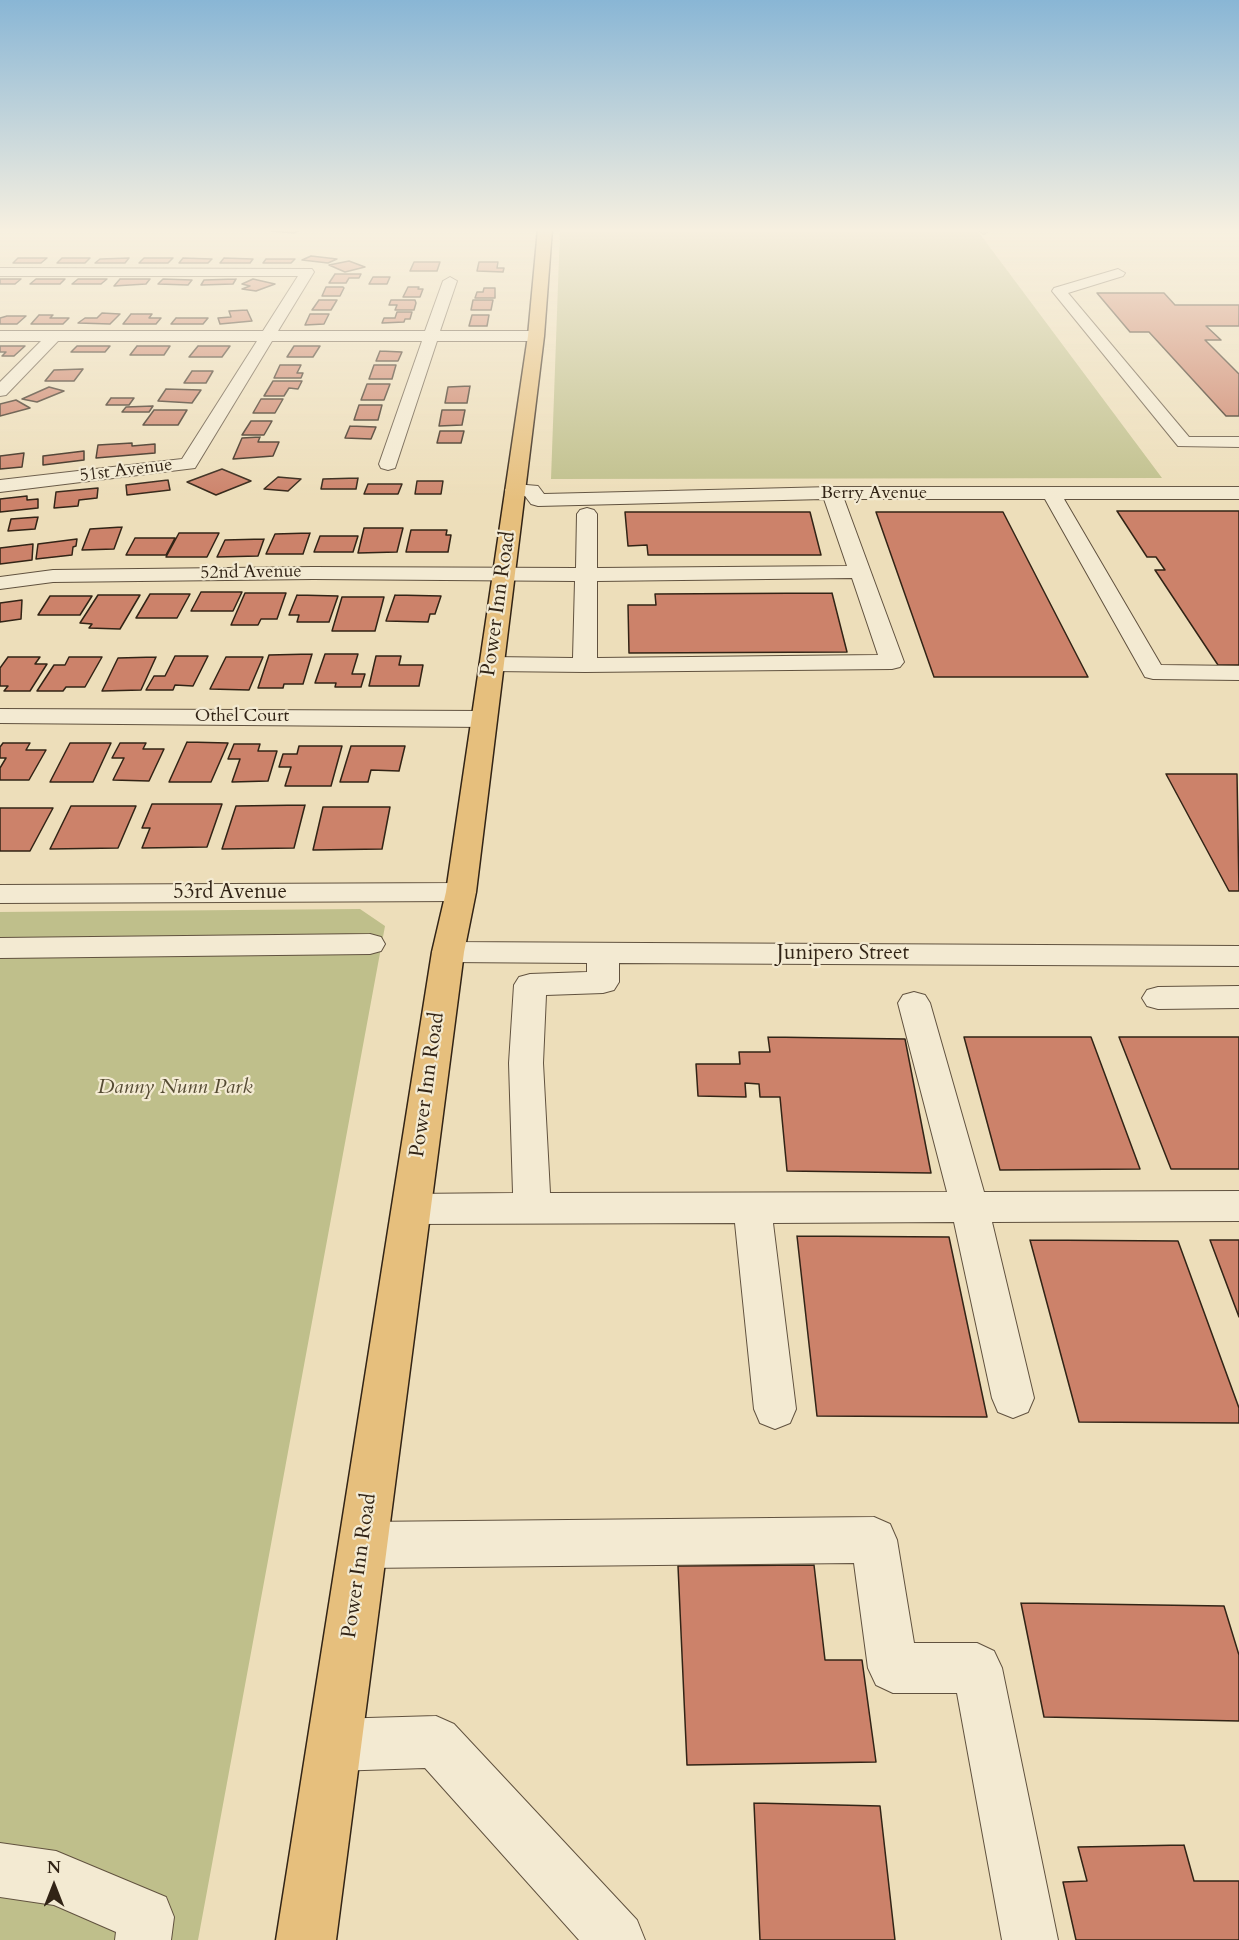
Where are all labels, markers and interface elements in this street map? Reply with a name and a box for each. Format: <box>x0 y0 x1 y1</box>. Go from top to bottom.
street label: 51st Avenue <box>78 455 174 487</box>
street label: Berry Avenue <box>821 483 927 505</box>
street label: Power Inn Road <box>476 530 522 678</box>
street label: 52nd Avenue <box>200 561 302 585</box>
street label: Othel Court <box>195 706 289 728</box>
street label: 53rd Avenue <box>173 880 287 906</box>
street label: Junipero Street <box>777 941 909 967</box>
street label: Power Inn Road <box>405 1011 451 1159</box>
park label: Danny Nunn Park <box>97 1075 253 1101</box>
street label: Power Inn Road <box>337 1492 383 1640</box>
north arrow <box>24 1856 84 1916</box>
text: N <box>47 1857 61 1879</box>

